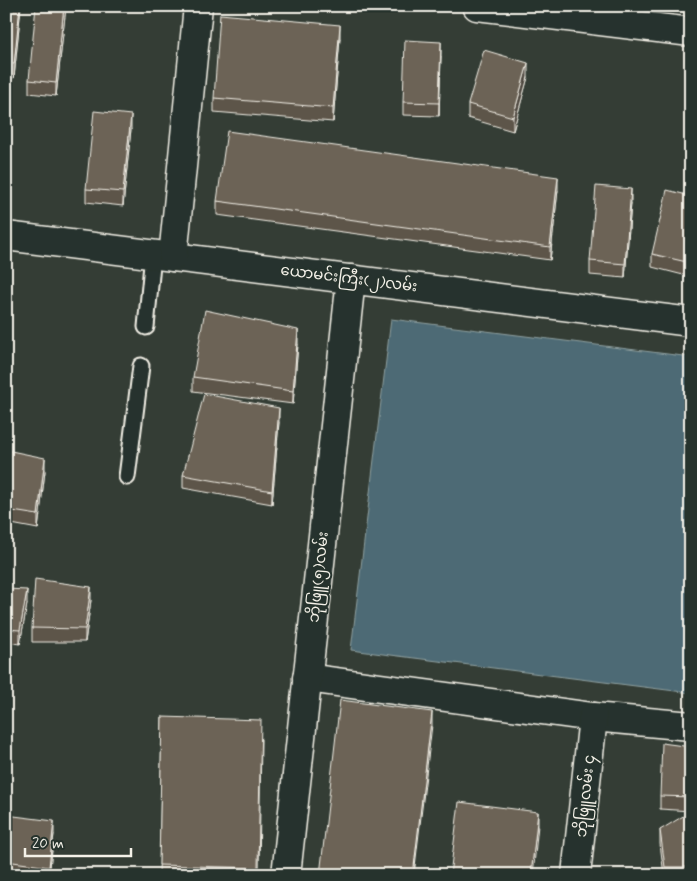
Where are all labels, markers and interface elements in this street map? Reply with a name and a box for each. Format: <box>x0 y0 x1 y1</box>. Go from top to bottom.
street label: ယောမင်းကြီး(၂)လမ်း <box>279 260 419 298</box>
street label: ဘိုဖြူ(၅)လမ်း <box>303 530 335 624</box>
street label: ဘိုဖြူလမ်း ၄ <box>571 754 601 838</box>
scale bar <box>25 826 131 858</box>
text: 20 m <box>32 834 64 854</box>

